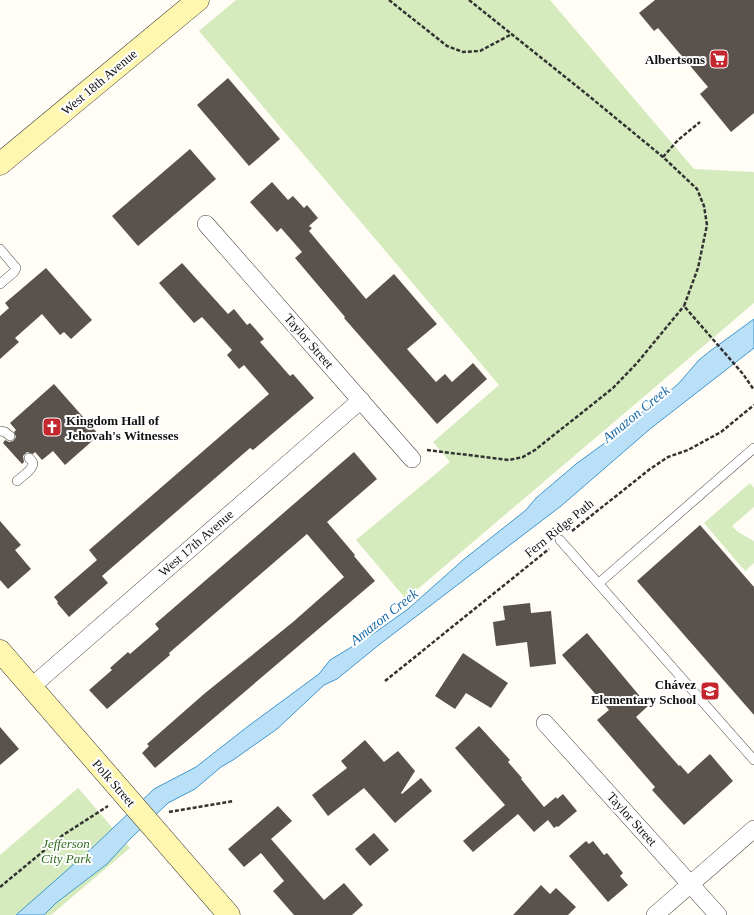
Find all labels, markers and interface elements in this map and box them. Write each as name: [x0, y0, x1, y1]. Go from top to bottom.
street label: West 18th Avenue: [58, 46, 140, 118]
supermarket icon: Albertsons: [708, 48, 730, 70]
place label: Albertsons: [645, 52, 705, 67]
street label: Taylor Street: [281, 311, 337, 372]
water label: Amazon Creek: [599, 382, 673, 446]
place label: Kingdom Hall of Jehovah's Witnesses: [66, 413, 179, 443]
church icon: Kingdom Hall of Jehovah's Witnesses: [41, 416, 63, 438]
street label: Fern Ridge Path: [521, 495, 597, 560]
street label: West 17th Avenue: [156, 506, 237, 580]
water label: Amazon Creek: [346, 586, 421, 649]
place label: Chávez Elementary School: [591, 677, 696, 707]
school or university icon: Chávez Elementary School: [699, 680, 721, 702]
street label: Polk Street: [90, 756, 139, 810]
street label: Taylor Street: [604, 789, 660, 849]
park label: Jefferson City Park: [41, 836, 91, 866]

